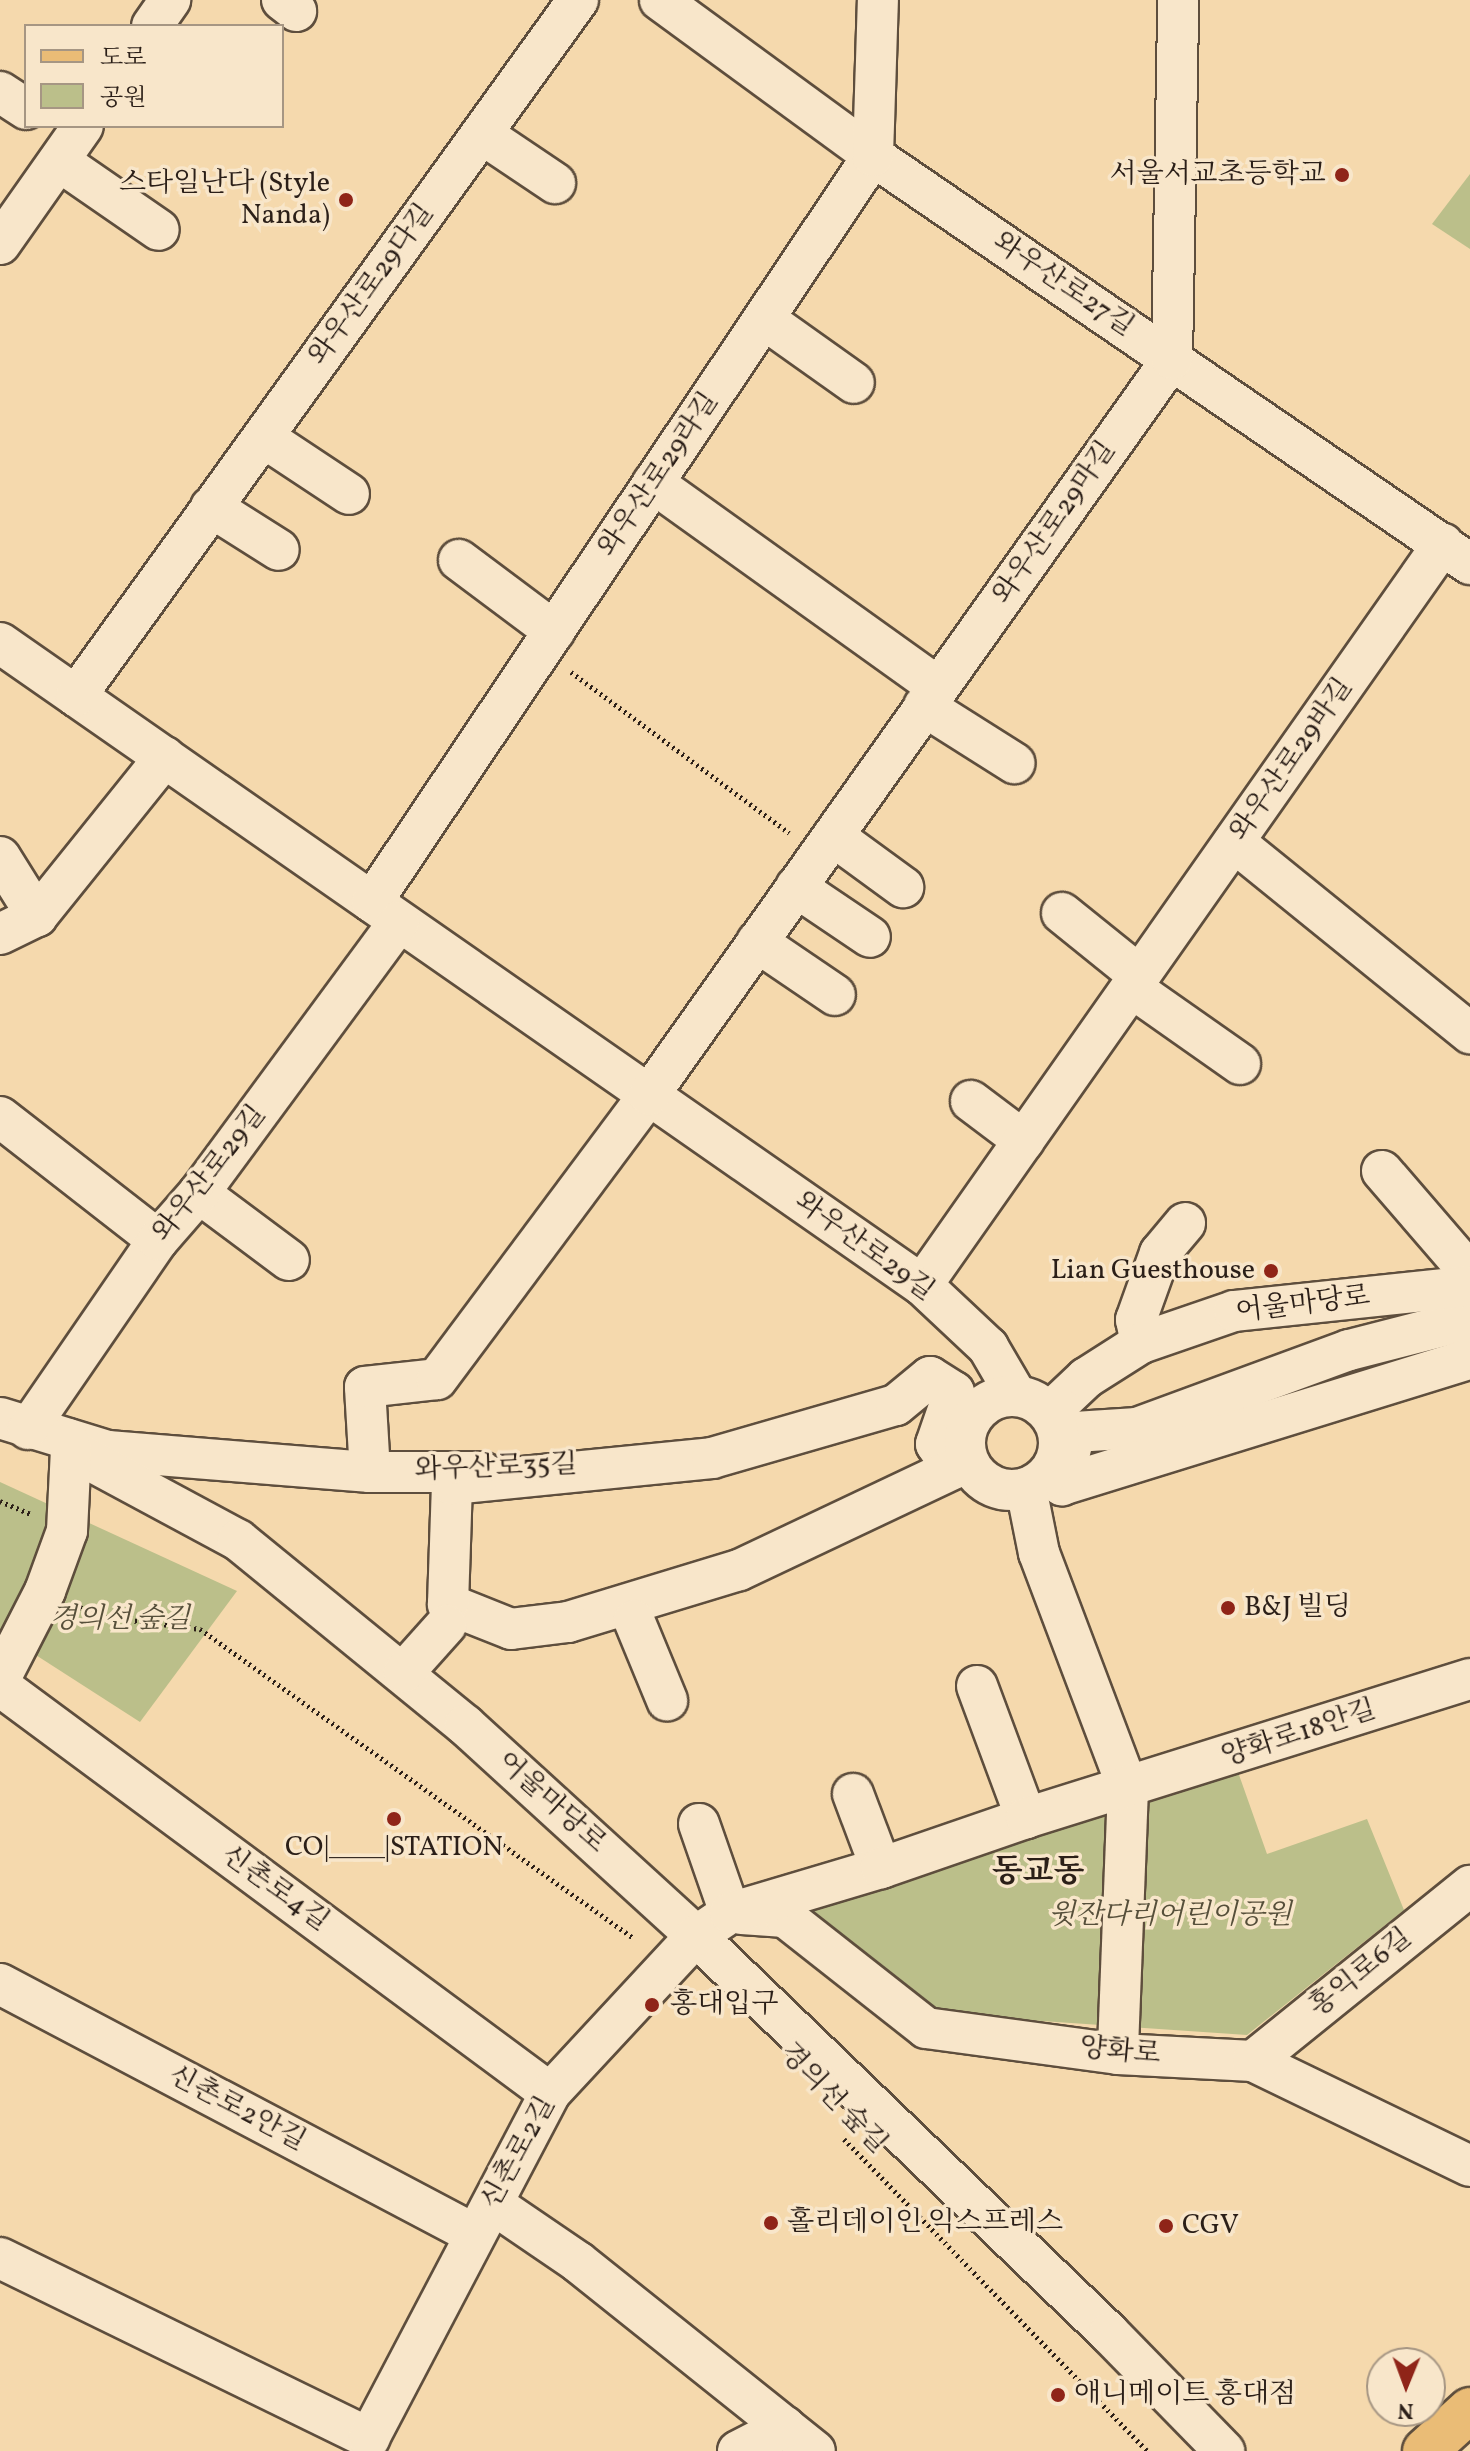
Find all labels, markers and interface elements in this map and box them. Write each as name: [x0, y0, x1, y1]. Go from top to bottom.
legend: [24, 24, 284, 128]
text: 도로: [100, 42, 146, 76]
text: 공원: [100, 82, 146, 116]
place label: 서울서교초등학교: [1110, 158, 1326, 192]
marker: 서울서교초등학교: [1333, 166, 1351, 184]
place label: 스타일난다 (Style Nanda): [119, 167, 330, 233]
marker: 스타일난다 (Style Nanda): [337, 191, 355, 209]
street label: 와우산로29다길: [302, 198, 442, 372]
street label: 와우산로27길: [986, 225, 1140, 345]
street label: 와우산로29라길: [592, 386, 726, 564]
street label: 와우산로29마길: [986, 435, 1124, 611]
street label: 와우산로29바길: [1223, 672, 1361, 848]
street label: 와우산로29길: [146, 1099, 274, 1249]
street label: 와우산로29길: [788, 1185, 940, 1309]
place label: Lian Guesthouse: [1051, 1254, 1255, 1288]
marker: Lian Guesthouse: [1262, 1262, 1280, 1280]
street label: 어울마당로: [1234, 1280, 1372, 1330]
street label: 와우산로35길: [414, 1448, 578, 1488]
place label: B&J 빌딩: [1244, 1591, 1351, 1625]
marker: B&J 빌딩: [1219, 1599, 1237, 1617]
park label: 경의선 숲길: [50, 1603, 190, 1637]
street label: 양화로18안길: [1218, 1693, 1380, 1775]
street label: 어울마당로: [490, 1745, 612, 1861]
marker: CO|＿＿|STATION: [385, 1810, 403, 1828]
place label: CO|＿＿|STATION: [285, 1831, 503, 1865]
street label: 신촌로4길: [215, 1839, 335, 1939]
district label: 동교동: [992, 1854, 1084, 1892]
park label: 윗잔다리어린이공원: [1048, 1899, 1292, 1933]
street label: 홍익로6길: [1303, 1921, 1419, 2025]
place label: 홍대입구: [670, 1988, 778, 2022]
marker: 홍대입구: [641, 1994, 663, 2016]
street label: 양화로: [1078, 2032, 1162, 2072]
street label: 경의선 숲길: [772, 2037, 894, 2161]
street label: 신촌로2안길: [163, 2059, 311, 2159]
street label: 신촌로2길: [474, 2091, 564, 2215]
place label: 홀리데이인 익스프레스: [787, 2206, 1063, 2240]
place label: CGV: [1182, 2209, 1239, 2243]
marker: 홀리데이인 익스프레스: [762, 2214, 780, 2232]
marker: CGV: [1157, 2217, 1175, 2235]
north arrow: [1366, 2347, 1446, 2427]
place label: 애니메이트 홍대점: [1074, 2378, 1296, 2412]
marker: 애니메이트 홍대점: [1049, 2386, 1067, 2404]
text: N: [1397, 2394, 1414, 2425]

